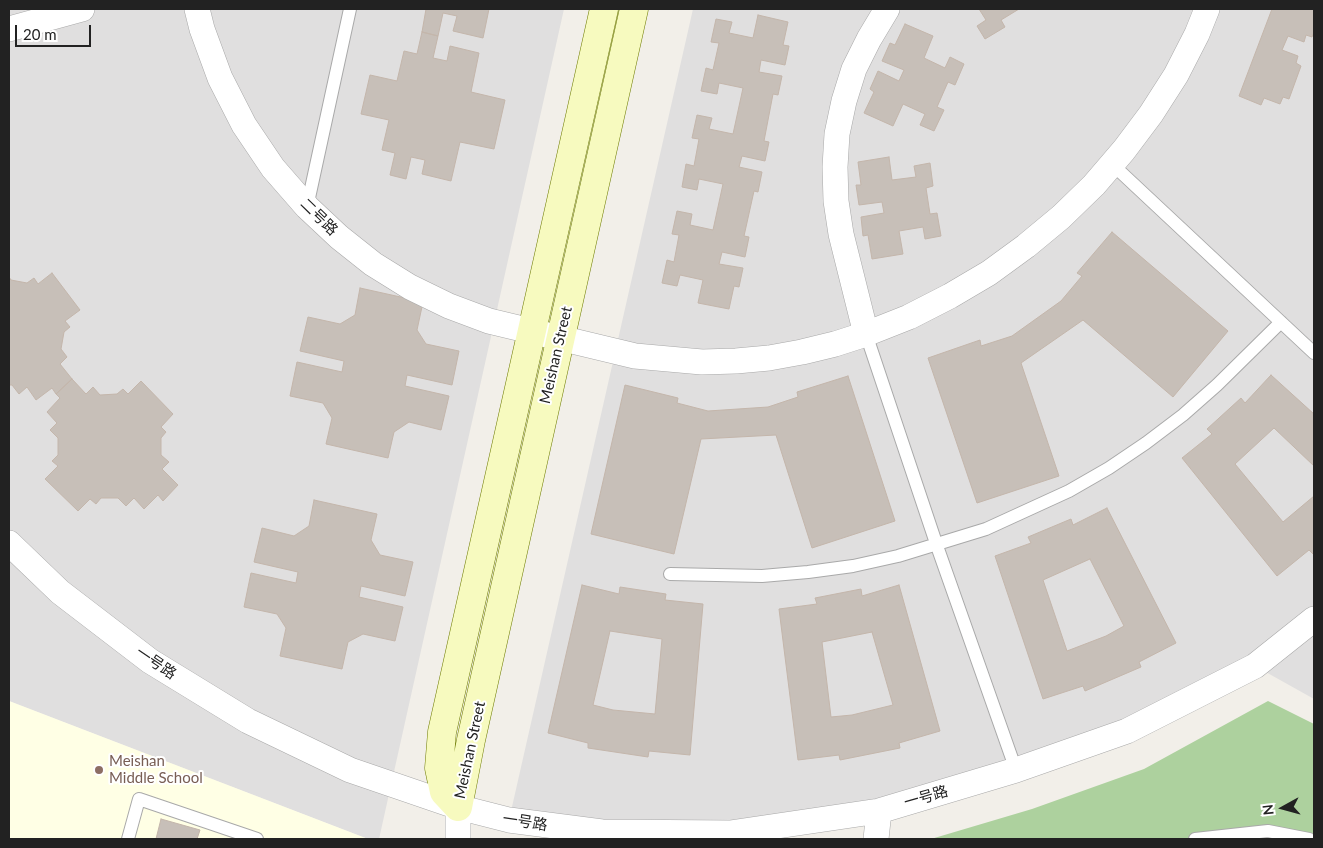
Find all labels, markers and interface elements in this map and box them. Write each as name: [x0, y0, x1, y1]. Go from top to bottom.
scale bar: [18, 15, 94, 47]
text: 20 m: [23, 25, 57, 43]
street label: 二号路: [297, 195, 341, 239]
street label: Meishan Street: [536, 305, 576, 405]
street label: 一号路: [132, 643, 180, 683]
street label: Meishan Street: [451, 700, 489, 800]
place label: Meishan Middle School: [109, 752, 203, 787]
marker: Meishan Middle School: [93, 764, 105, 776]
street label: 一号路: [902, 782, 950, 812]
north arrow: [1258, 783, 1308, 833]
text: N: [1259, 804, 1277, 816]
street label: 一号路: [501, 810, 549, 834]

